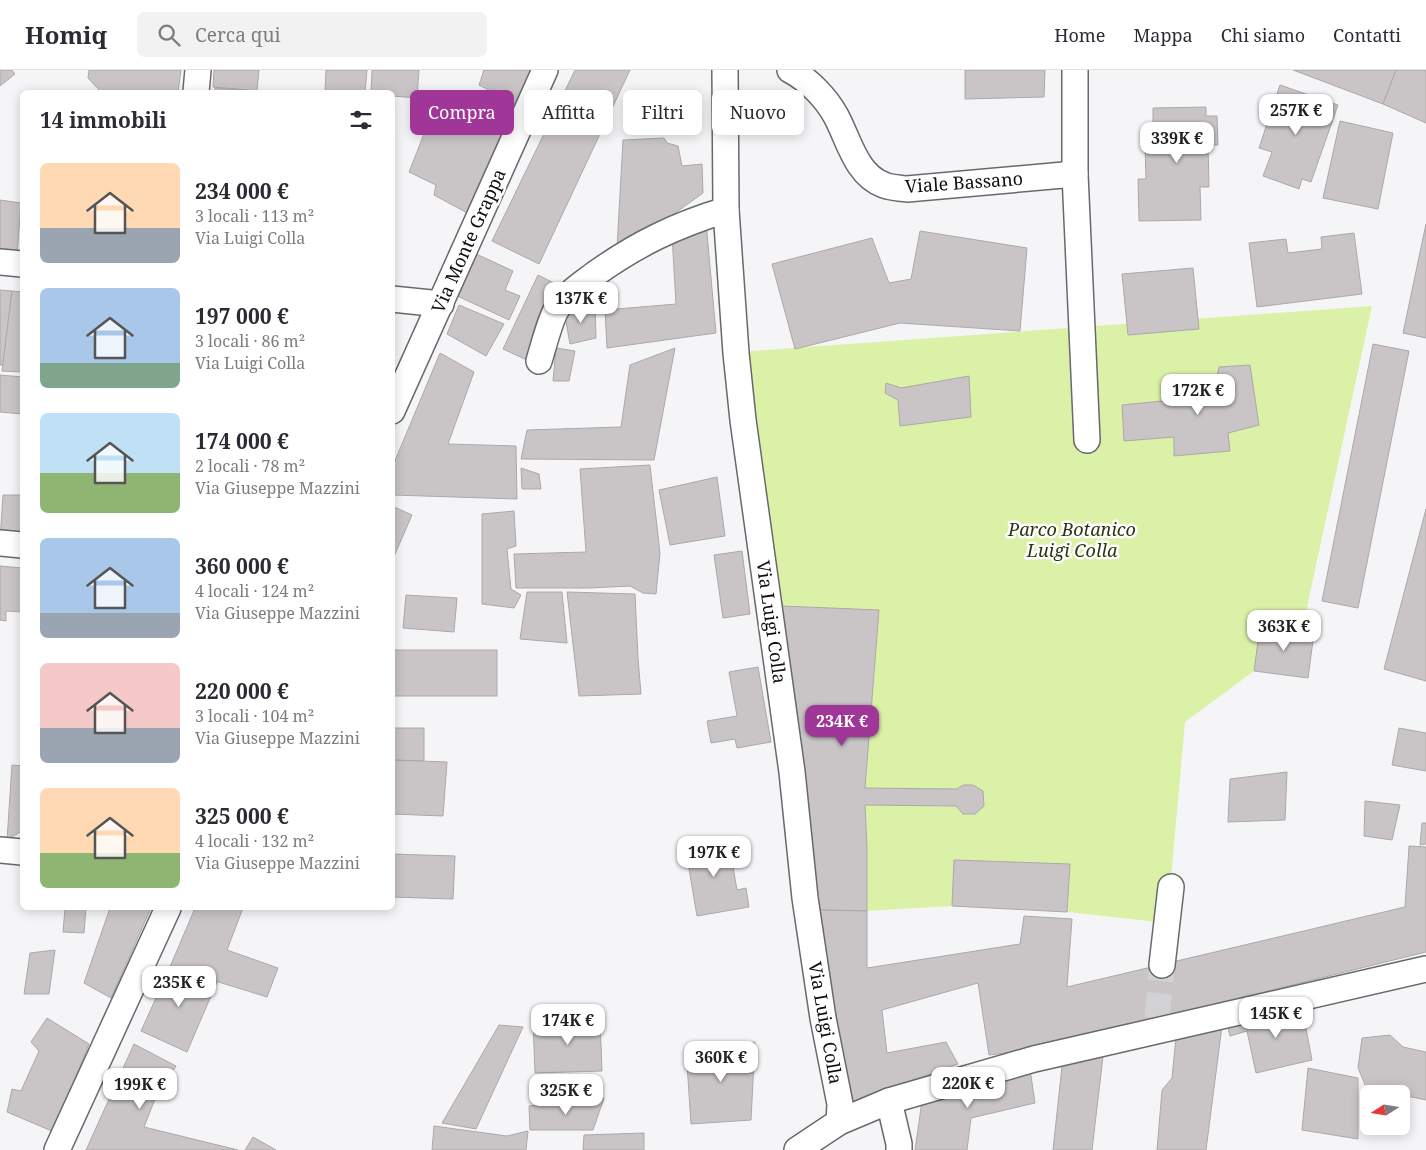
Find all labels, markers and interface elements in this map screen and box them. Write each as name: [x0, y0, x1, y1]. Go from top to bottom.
search box: [137, 12, 487, 57]
text: Homiq: [25, 18, 107, 51]
icon: search: [155, 21, 183, 49]
text: Cerca qui: [195, 22, 281, 48]
text: Home: [1054, 23, 1105, 47]
text: Mappa: [1133, 23, 1193, 47]
text: Chi siamo: [1221, 23, 1305, 47]
text: Contatti: [1333, 23, 1401, 47]
chip: Compra: [410, 90, 514, 135]
chip: Affitta: [524, 90, 613, 135]
chip: Filtri: [623, 90, 702, 135]
chip: Nuovo: [712, 90, 804, 135]
pin: 257K €: [1255, 93, 1337, 136]
text: 257K €: [1270, 99, 1322, 121]
text: 14 immobili: [40, 106, 167, 134]
icon: filters: [347, 106, 375, 134]
pin: 339K €: [1136, 122, 1218, 164]
text: 339K €: [1151, 127, 1203, 149]
street label: Via Monte Grappa: [425, 165, 511, 317]
street label: Viale Bassano: [904, 166, 1024, 198]
text: 234 000 €: [195, 177, 289, 205]
icon: home: [80, 183, 140, 243]
text: 3 locali · 113 m²: [195, 205, 314, 227]
text: Via Luigi Colla: [195, 227, 305, 249]
pin: 137K €: [540, 282, 622, 324]
text: 137K €: [555, 287, 607, 309]
text: 197 000 €: [195, 302, 289, 330]
icon: home: [80, 308, 140, 368]
text: 3 locali · 86 m²: [195, 330, 305, 352]
text: Via Luigi Colla: [195, 352, 305, 374]
pin: 172K €: [1157, 374, 1239, 416]
text: 172K €: [1172, 379, 1224, 401]
text: 174 000 €: [195, 427, 289, 455]
icon: home: [80, 433, 140, 493]
text: 2 locali · 78 m²: [195, 455, 305, 477]
text: Via Giuseppe Mazzini: [195, 477, 360, 499]
park label: Parco Botanico Luigi Colla: [1007, 517, 1136, 562]
text: 360 000 €: [195, 552, 289, 580]
icon: home: [80, 558, 140, 618]
street label: Via Luigi Colla: [751, 559, 793, 685]
text: 4 locali · 124 m²: [195, 580, 314, 602]
text: Via Giuseppe Mazzini: [195, 602, 360, 624]
pin: 363K €: [1243, 610, 1325, 652]
text: 363K €: [1258, 615, 1310, 637]
text: 220 000 €: [195, 677, 289, 705]
icon: home: [80, 683, 140, 743]
pin: 234K €: [801, 704, 883, 747]
text: 3 locali · 104 m²: [195, 705, 314, 727]
text: 234K €: [816, 710, 868, 732]
text: Via Giuseppe Mazzini: [195, 727, 360, 749]
text: 325 000 €: [195, 802, 289, 830]
icon: home: [80, 808, 140, 868]
text: 4 locali · 132 m²: [195, 830, 314, 852]
pin: 197K €: [673, 836, 755, 878]
text: 197K €: [688, 841, 740, 863]
text: Via Giuseppe Mazzini: [195, 852, 360, 874]
street label: Via Luigi Colla: [803, 960, 849, 1086]
pin: 235K €: [138, 966, 220, 1008]
text: 235K €: [153, 971, 205, 993]
pin: 145K €: [1235, 996, 1317, 1039]
text: 145K €: [1250, 1002, 1302, 1024]
pin: 174K €: [527, 1004, 609, 1046]
text: 174K €: [542, 1009, 594, 1031]
pin: 360K €: [680, 1040, 762, 1083]
text: 360K €: [695, 1046, 747, 1068]
pin: 220K €: [927, 1066, 1009, 1109]
pin: 199K €: [99, 1068, 181, 1110]
text: 220K €: [942, 1072, 994, 1094]
text: 199K €: [114, 1073, 166, 1095]
pin: 325K €: [525, 1074, 607, 1116]
text: 325K €: [540, 1079, 592, 1101]
north arrow: [1360, 1085, 1410, 1135]
map controls: [1360, 1085, 1410, 1135]

